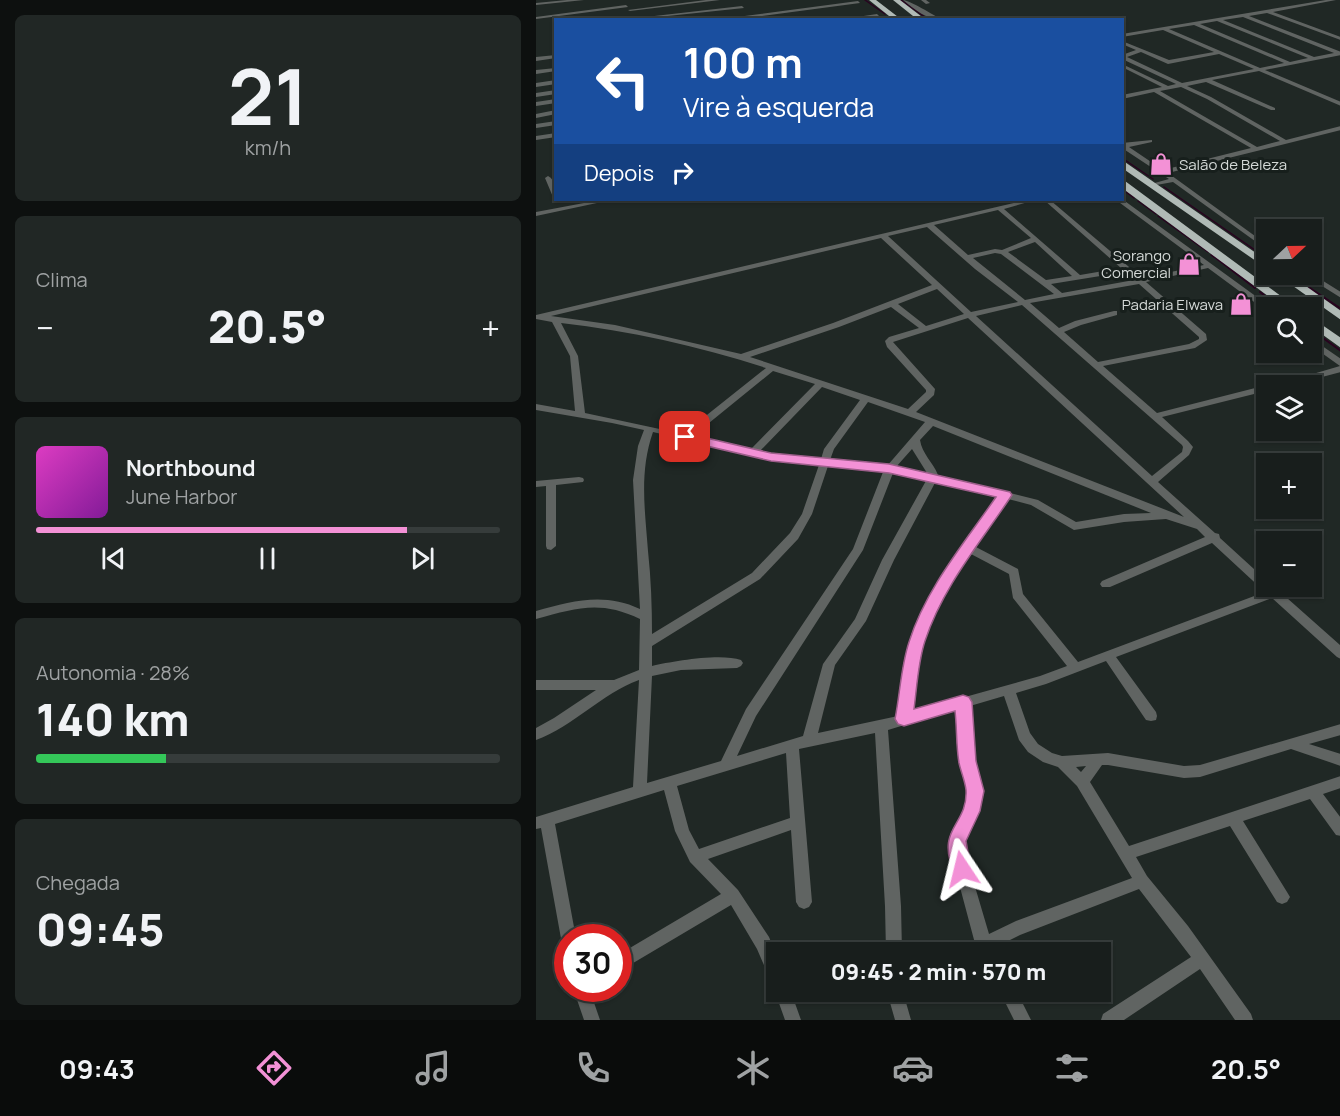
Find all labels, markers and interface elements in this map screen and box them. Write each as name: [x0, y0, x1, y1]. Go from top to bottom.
text: 100 m: [683, 33, 803, 91]
text: 21: [228, 42, 308, 148]
icon: left: [584, 42, 662, 120]
text: Vire à esquerda: [683, 88, 874, 125]
text: km/h: [245, 134, 291, 161]
shop icon: Salão de Beleza: [1148, 151, 1174, 177]
place label: Salão de Beleza: [1179, 154, 1287, 175]
icon: right: [666, 156, 699, 189]
text: Depois: [584, 158, 654, 188]
north arrow: [1256, 219, 1322, 285]
map controls: [1256, 219, 1322, 597]
place label: Sorango Comercial: [1101, 245, 1171, 283]
shop icon: Sorango Comercial: [1176, 251, 1202, 277]
text: Clima: [36, 266, 88, 293]
shop icon: Padaria Elwava: [1228, 291, 1254, 317]
place label: Padaria Elwava: [1122, 294, 1223, 315]
text: 20.5°: [208, 295, 327, 357]
button: search: [1256, 297, 1322, 363]
text: −: [36, 305, 54, 350]
text: +: [481, 305, 500, 350]
button: layers: [1256, 375, 1322, 441]
pin: [659, 411, 710, 462]
icon: arrive: [668, 420, 701, 453]
text: Northbound: [126, 453, 256, 483]
button: +: [1256, 453, 1322, 519]
text: June Harbor: [126, 483, 238, 510]
button: −: [1256, 531, 1322, 597]
icon: previous: [97, 542, 130, 575]
icon: pause: [251, 542, 284, 575]
icon: next: [406, 542, 439, 575]
text: Autonomia · 28%: [36, 659, 190, 686]
text: 140 km: [36, 688, 190, 750]
position arrow: [930, 837, 994, 901]
text: Chegada: [36, 869, 120, 896]
text: 09:45: [36, 898, 165, 960]
speed limit sign: 30: [554, 924, 632, 1002]
text: 09:45 · 2 min · 570 m: [831, 957, 1046, 987]
icon: directions: [253, 1047, 295, 1089]
icon: music: [412, 1047, 454, 1089]
icon: phone: [572, 1047, 614, 1089]
icon: climate: [732, 1047, 774, 1089]
icon: car: [892, 1047, 934, 1089]
icon: filters: [1051, 1047, 1093, 1089]
text: 09:43: [59, 1050, 135, 1087]
text: 20.5°: [1211, 1050, 1281, 1087]

